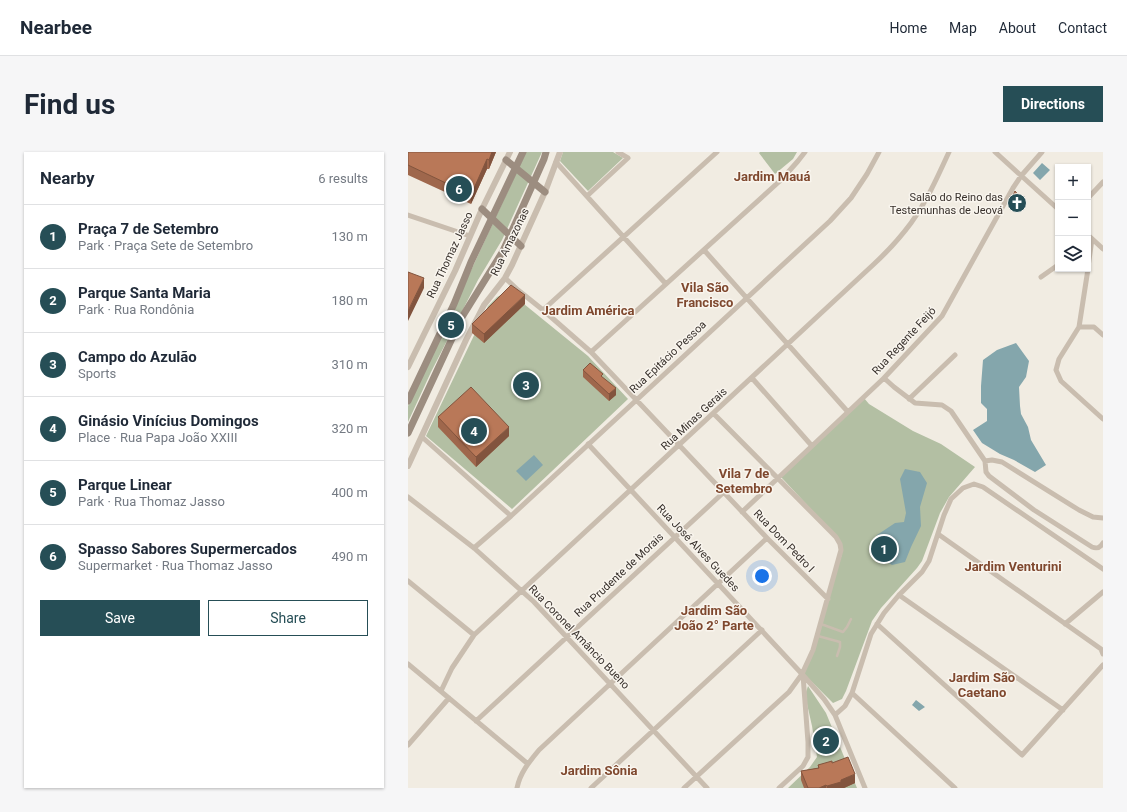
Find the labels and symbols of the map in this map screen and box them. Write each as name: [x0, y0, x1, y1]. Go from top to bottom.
district label: Jardim Mauá: [734, 169, 810, 184]
pin: 6: [446, 174, 472, 204]
place label: Salão do Reino das Testemunhas de Jeová: [890, 191, 1003, 217]
church icon: Salão do Reino das Testemunhas de Jeová: [1006, 192, 1028, 214]
street label: Rua Amazonas: [488, 206, 532, 278]
street label: Rua Thomaz Jasso: [424, 210, 476, 300]
district label: Vila São Francisco: [677, 280, 733, 310]
district label: Jardim América: [542, 303, 634, 318]
street label: Rua Regente Feijó: [869, 304, 939, 378]
pin: 5: [438, 310, 464, 340]
street label: Rua Epitácio Pessoa: [627, 318, 709, 396]
pin: 3: [513, 370, 539, 400]
street label: Rua Minas Gerais: [658, 385, 730, 453]
pin: 4: [461, 416, 487, 446]
district label: Vila 7 de Setembro: [716, 466, 772, 496]
street label: Rua José Alves Guedes: [654, 502, 742, 595]
street label: Rua Dom Pedro I: [751, 507, 817, 575]
street label: Rua Prudente de Morais: [572, 530, 666, 620]
pin: 1: [871, 534, 897, 564]
district label: Jardim Venturini: [964, 559, 1062, 574]
your location: [752, 566, 772, 586]
street label: Rua Coronel Amâncio Bueno: [526, 582, 632, 692]
district label: Jardim São João 2° Parte: [674, 603, 754, 633]
district label: Jardim São Caetano: [949, 670, 1015, 700]
pin: 2: [813, 726, 839, 756]
district label: Jardim Sônia: [560, 763, 638, 778]

